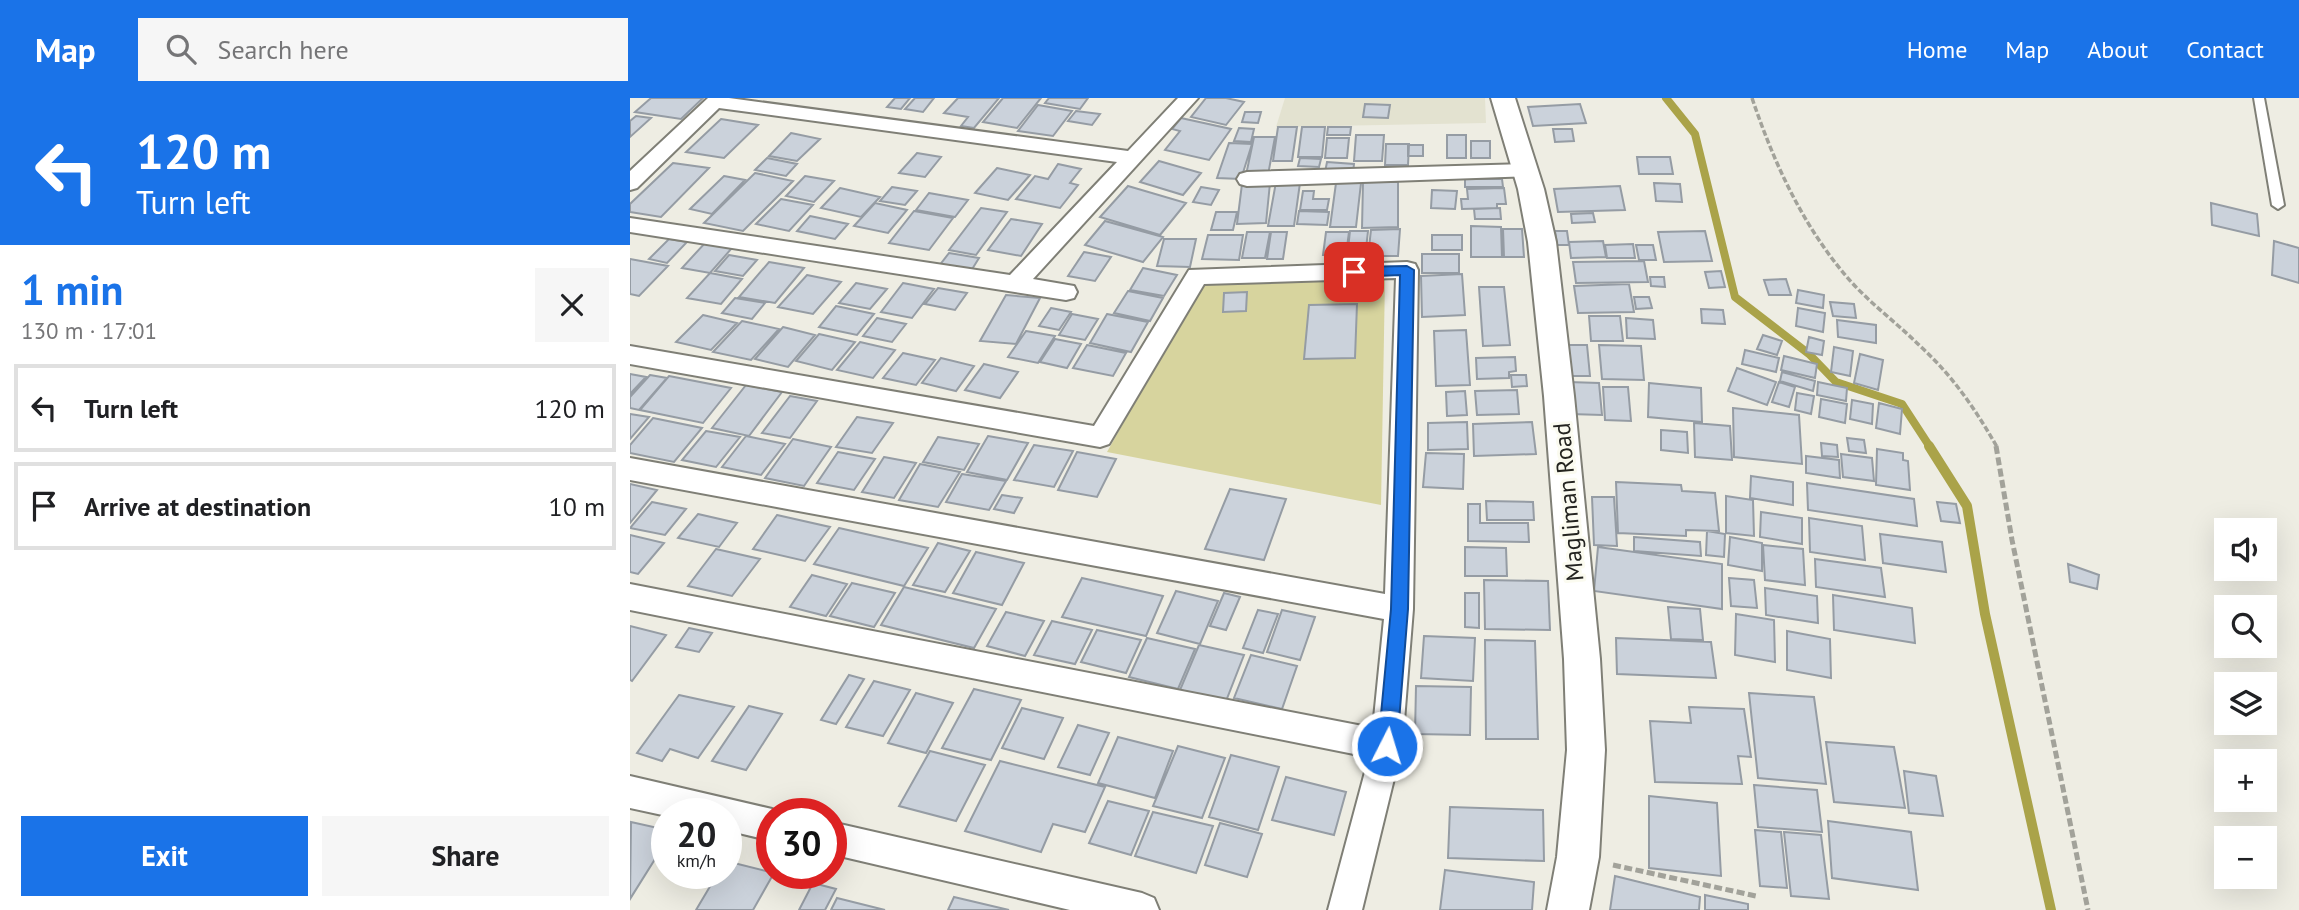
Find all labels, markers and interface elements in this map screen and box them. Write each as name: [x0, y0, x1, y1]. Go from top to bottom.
search box: [138, 18, 628, 81]
text: Map: [35, 28, 96, 71]
icon: search: [162, 30, 200, 68]
text: Search here: [218, 33, 349, 66]
text: Home: [1907, 34, 1967, 65]
text: Map: [2005, 34, 2049, 65]
text: About: [2087, 34, 2148, 65]
text: Contact: [2186, 34, 2264, 65]
text: 120 m: [136, 119, 271, 183]
icon: left: [21, 126, 112, 217]
text: Turn left: [136, 181, 251, 223]
pin: [1324, 242, 1384, 302]
icon: arrive: [1335, 253, 1373, 291]
text: 1 min: [21, 262, 123, 317]
button: close: [535, 268, 609, 342]
text: 130 m · 17:01: [21, 316, 157, 345]
icon: left: [25, 389, 63, 427]
text: Turn left: [84, 392, 178, 425]
text: 120 m: [534, 392, 605, 425]
street label: Magliman Road: [1546, 421, 1590, 583]
icon: arrive: [25, 487, 63, 525]
text: Arrive at destination: [84, 490, 311, 523]
text: 10 m: [549, 490, 605, 523]
map controls: [2214, 518, 2277, 889]
button: sound: [2214, 518, 2277, 581]
button: search: [2214, 595, 2277, 658]
button: layers: [2214, 672, 2277, 735]
position arrow: [1350, 709, 1424, 783]
button: +: [2214, 749, 2277, 812]
speed limit sign: 30: [756, 798, 847, 889]
text: 20: [677, 811, 716, 857]
button: Exit: [21, 816, 308, 896]
button: Share: [322, 816, 609, 896]
button: −: [2214, 826, 2277, 889]
text: km/h: [677, 849, 716, 872]

